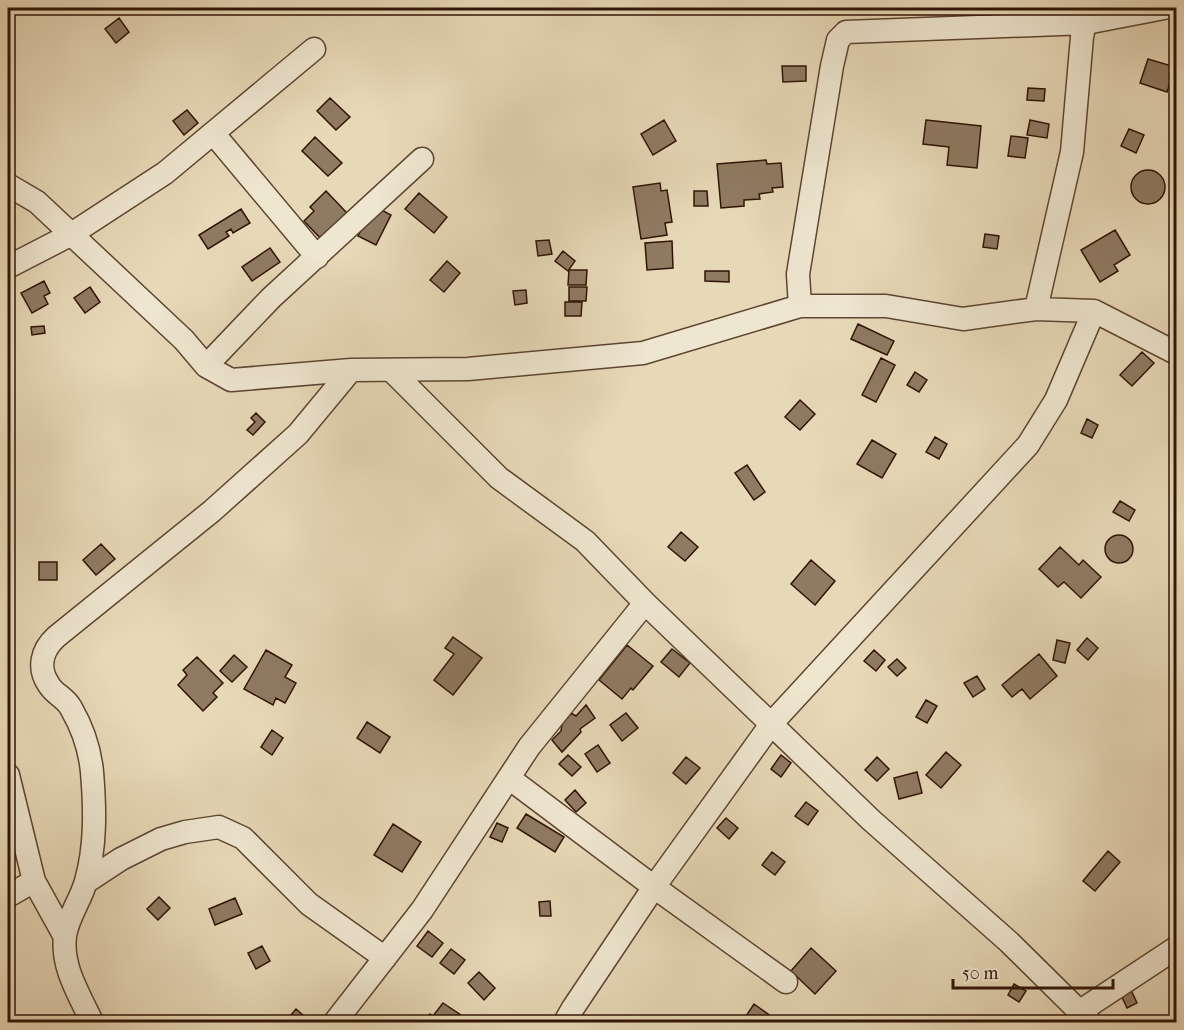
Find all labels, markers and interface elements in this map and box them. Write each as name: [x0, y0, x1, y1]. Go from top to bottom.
scale bar: [953, 952, 1114, 990]
text: 50 m: [962, 963, 999, 984]

